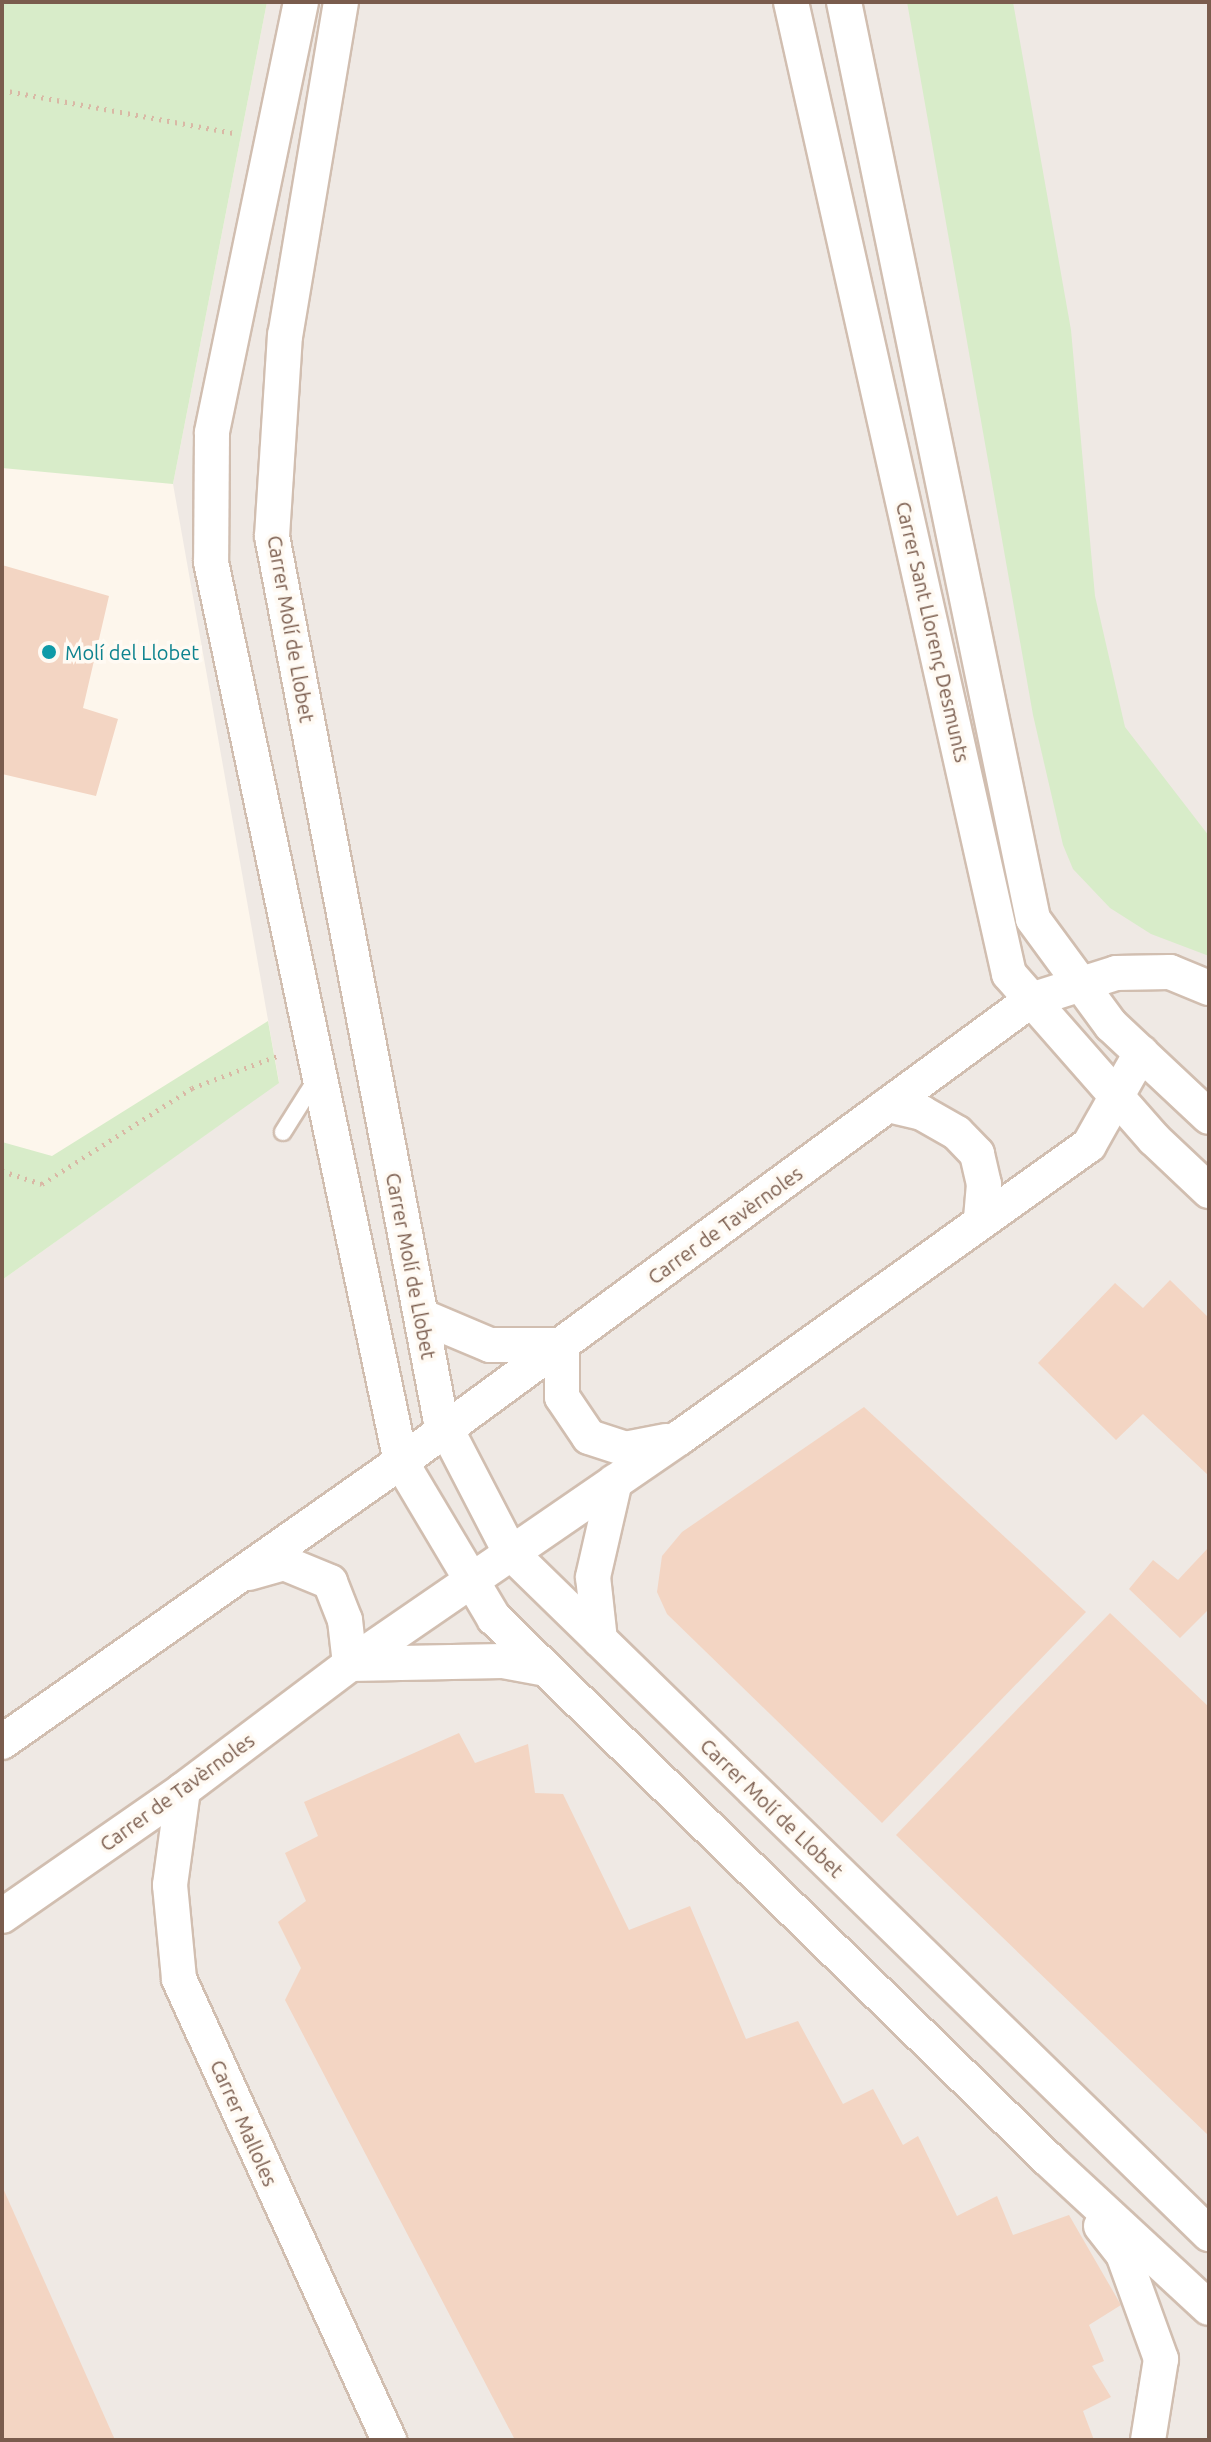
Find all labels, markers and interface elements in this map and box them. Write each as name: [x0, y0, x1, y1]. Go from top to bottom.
street label: Carrer Sant Llorenç Desmunts: [891, 499, 975, 765]
street label: Carrer Molí de Llobet: [263, 534, 319, 724]
place label: Molí del Llobet: [65, 640, 199, 664]
marker: Molí del Llobet: [40, 643, 58, 661]
street label: Carrer de Tavèrnoles: [643, 1161, 807, 1289]
street label: Carrer Molí de Llobet: [381, 1171, 441, 1361]
street label: Carrer de Tavèrnoles: [95, 1728, 259, 1856]
street label: Carrer Molí de Llobet: [695, 1733, 849, 1883]
street label: Carrer Malloles: [205, 2056, 283, 2190]

